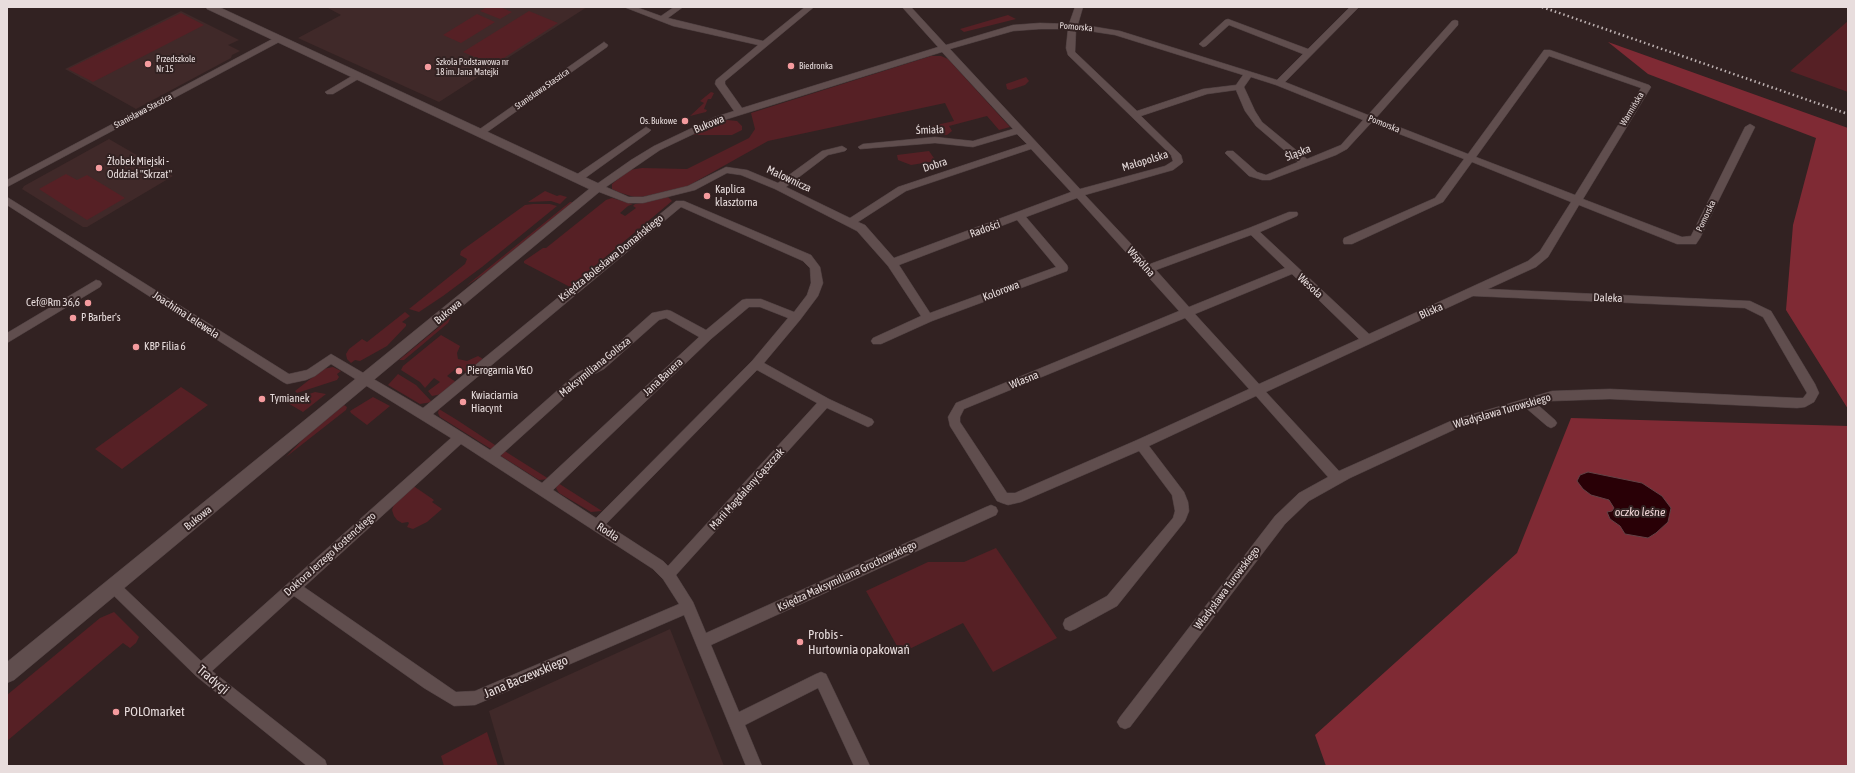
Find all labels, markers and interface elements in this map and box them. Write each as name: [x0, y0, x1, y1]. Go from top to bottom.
street label: Pomorska: [1059, 20, 1093, 34]
place label: Przedszkole Nr 15: [156, 54, 195, 75]
place label: Szkoła Podstawowa nr 18 im. Jana Matejki: [436, 57, 509, 78]
marker: Przedszkole Nr 15: [143, 59, 153, 69]
marker: Biedronka: [786, 61, 796, 71]
place label: Biedronka: [799, 61, 833, 71]
marker: Szkoła Podstawowa nr 18 im. Jana Matejki: [423, 62, 433, 72]
street label: Stanisława Staszica: [513, 66, 571, 112]
street label: Warmińska: [1618, 90, 1646, 128]
street label: Stanisława Staszica: [112, 91, 174, 131]
street label: Bukowa: [692, 112, 726, 136]
street label: Pomorska: [1367, 113, 1401, 135]
place label: Os. Bukowe: [640, 116, 677, 126]
marker: Os. Bukowe: [680, 116, 690, 126]
street label: Śmiała: [916, 123, 944, 137]
street label: Śląska: [1283, 142, 1313, 164]
street label: Małopolska: [1120, 148, 1170, 174]
place label: Żłobek Miejski - Oddział "Skrzat": [107, 155, 172, 181]
street label: Dobra: [921, 155, 949, 175]
marker: Żłobek Miejski - Oddział "Skrzat": [94, 163, 104, 173]
street label: Malownicza: [764, 163, 814, 195]
place label: Kaplica klasztorna: [715, 183, 758, 209]
marker: Kaplica klasztorna: [702, 191, 712, 201]
street label: Pomorska: [1694, 199, 1718, 233]
street label: Księdza Bolesława Domańskiego: [556, 212, 666, 304]
street label: Radości: [968, 217, 1002, 241]
street label: Wspólna: [1124, 244, 1158, 280]
street label: Wesoła: [1295, 271, 1325, 301]
street label: Kolorowa: [981, 278, 1021, 304]
street label: Joachima Lelewela: [150, 289, 222, 341]
street label: Daleka: [1593, 291, 1623, 305]
place label: Cef@Rm 36,6: [26, 296, 80, 310]
street label: Bukowa: [432, 297, 464, 327]
marker: Cef@Rm 36,6: [83, 298, 93, 308]
street label: Bliska: [1417, 300, 1445, 322]
place label: P Barber's: [81, 311, 121, 325]
marker: P Barber's: [68, 313, 78, 323]
street label: Maksymiliana Golisza: [557, 334, 633, 400]
place label: KBP Filia 6: [144, 340, 186, 354]
marker: KBP Filia 6: [131, 342, 141, 352]
street label: Jana Bauera: [640, 355, 686, 399]
place label: Pierogarnia V&O: [467, 364, 533, 378]
marker: Pierogarnia V&O: [454, 366, 464, 376]
street label: Własna: [1007, 368, 1041, 392]
place label: Kwiaciarnia Hiacynt: [471, 389, 518, 415]
street label: Władysława Turowskiego: [1452, 391, 1552, 431]
place label: Tymianek: [270, 392, 310, 406]
marker: Tymianek: [257, 394, 267, 404]
marker: Kwiaciarnia Hiacynt: [458, 397, 468, 407]
street label: Marii Magdaleny Gąszczak: [707, 445, 787, 533]
street label: Bukowa: [181, 503, 215, 533]
water label: oczko leśne: [1615, 505, 1665, 519]
street label: Doktora Jerzego Kostenckiego: [281, 509, 379, 599]
street label: Rodła: [594, 520, 622, 544]
street label: Księdza Maksymiliana Grochowskiego: [775, 538, 919, 614]
street label: Władysława Turowskiego: [1191, 544, 1263, 632]
place label: Probis - Hurtownia opakowań: [808, 627, 910, 658]
marker: Probis - Hurtownia opakowań: [795, 637, 805, 647]
street label: Jana Baczewskiego: [482, 652, 570, 702]
street label: Tradycji: [194, 662, 232, 698]
place label: POLOmarket: [124, 704, 185, 720]
marker: POLOmarket: [111, 707, 121, 717]

